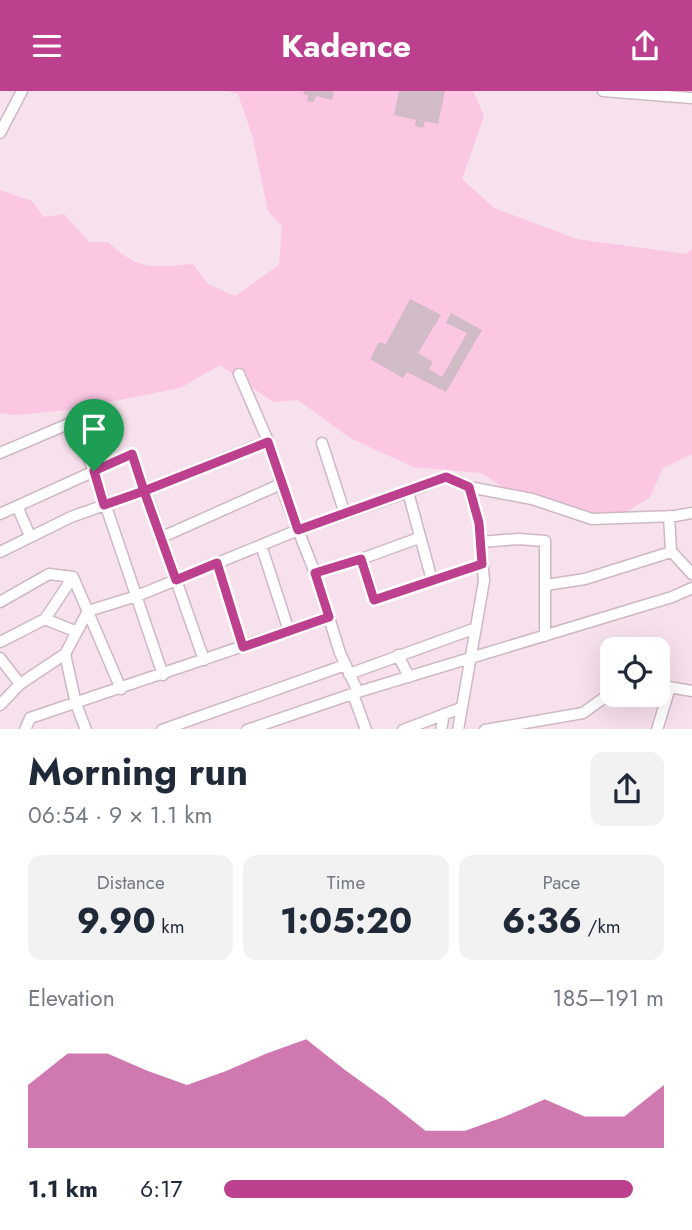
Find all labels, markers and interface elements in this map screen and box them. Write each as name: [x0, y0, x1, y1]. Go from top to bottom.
text: Kadence: [281, 23, 411, 69]
icon: menu: [28, 27, 66, 65]
icon: share: [626, 27, 664, 65]
pin: [64, 399, 124, 471]
icon: arrive: [75, 410, 113, 448]
map controls: [600, 637, 670, 707]
button: locate: [600, 637, 670, 707]
text: Morning run: [28, 744, 248, 799]
button: share: [590, 752, 664, 826]
text: 06:54 · 9 × 1.1 km: [28, 798, 212, 832]
text: Distance: [97, 869, 165, 896]
text: Time: [327, 869, 365, 896]
text: Pace: [542, 869, 580, 896]
text: 9.90: [77, 896, 156, 946]
text: 1:05:20: [280, 896, 412, 946]
text: 6:36: [502, 896, 582, 946]
text: km: [156, 913, 185, 940]
text: /km: [582, 913, 621, 940]
text: Elevation: [28, 981, 115, 1015]
text: 185–191 m: [552, 981, 664, 1015]
text: 1.1 km: [28, 1172, 98, 1206]
text: 6:17: [140, 1172, 183, 1206]

